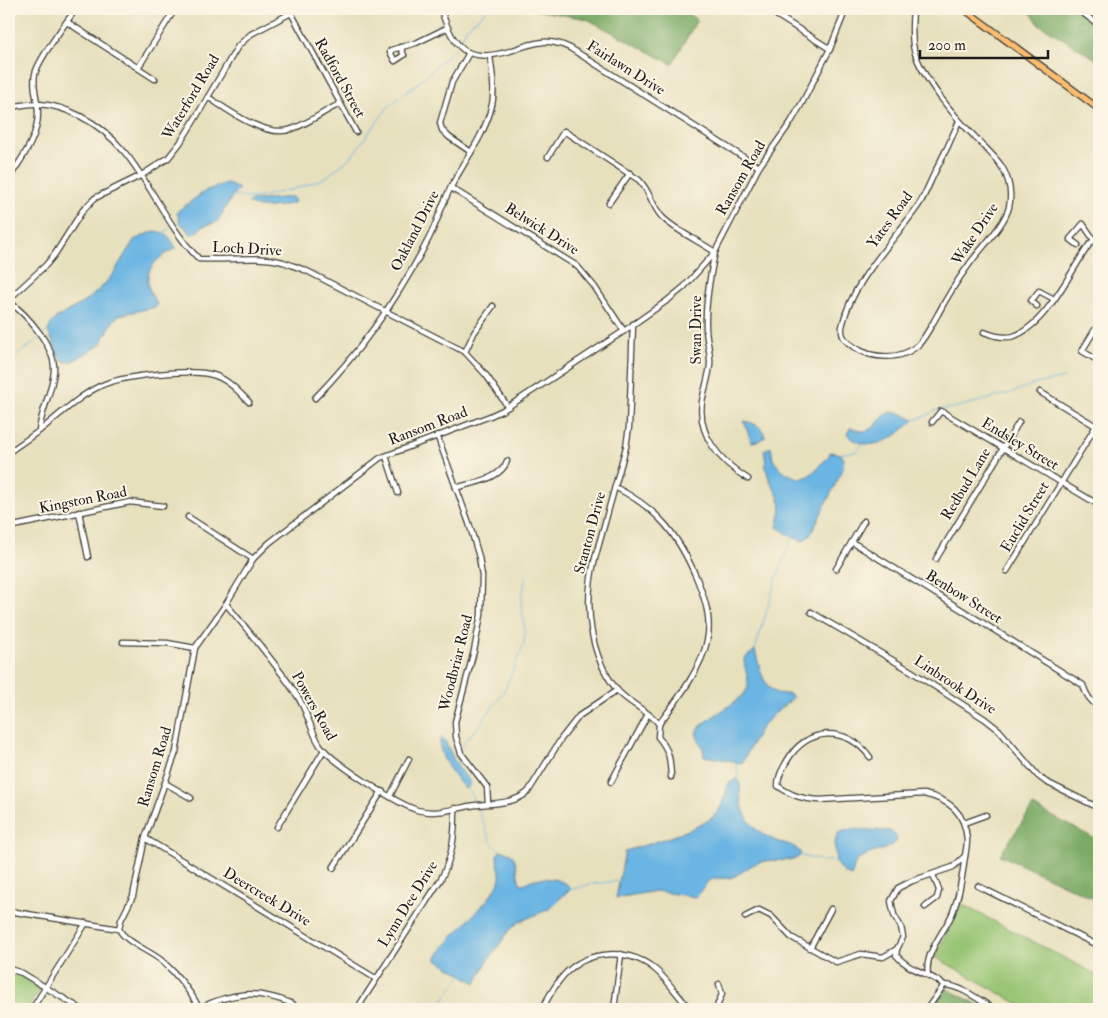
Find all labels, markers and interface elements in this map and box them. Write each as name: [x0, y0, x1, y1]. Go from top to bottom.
scale bar: [920, 28, 1048, 60]
street label: Radford Street: [310, 35, 370, 121]
street label: Fairlawn Drive: [583, 36, 669, 100]
text: 200 m: [928, 36, 966, 55]
street label: Waterford Road: [158, 50, 224, 144]
street label: Ransom Road: [712, 137, 770, 219]
street label: Oakland Drive: [387, 187, 443, 275]
street label: Yates Road: [863, 187, 917, 252]
street label: Belwick Drive: [501, 199, 583, 259]
street label: Wake Drive: [947, 199, 1003, 270]
street label: Loch Drive: [212, 238, 282, 260]
street label: Swan Drive: [687, 296, 706, 364]
street label: Ransom Road: [386, 402, 471, 450]
street label: Endsley Street: [978, 413, 1062, 475]
street label: Redbud Lane: [937, 444, 995, 524]
street label: Euclid Street: [996, 478, 1054, 556]
street label: Kingston Road: [37, 482, 129, 518]
street label: Stanton Drive: [570, 490, 610, 576]
street label: Benbow Street: [922, 566, 1006, 628]
street label: Woodbriar Road: [435, 612, 477, 714]
street label: Linbrook Drive: [910, 651, 1000, 719]
street label: Powers Road: [287, 668, 341, 744]
street label: Ransom Road: [134, 724, 176, 810]
street label: Lynn Dee Drive: [374, 857, 442, 951]
street label: Deercreek Drive: [220, 863, 314, 931]

